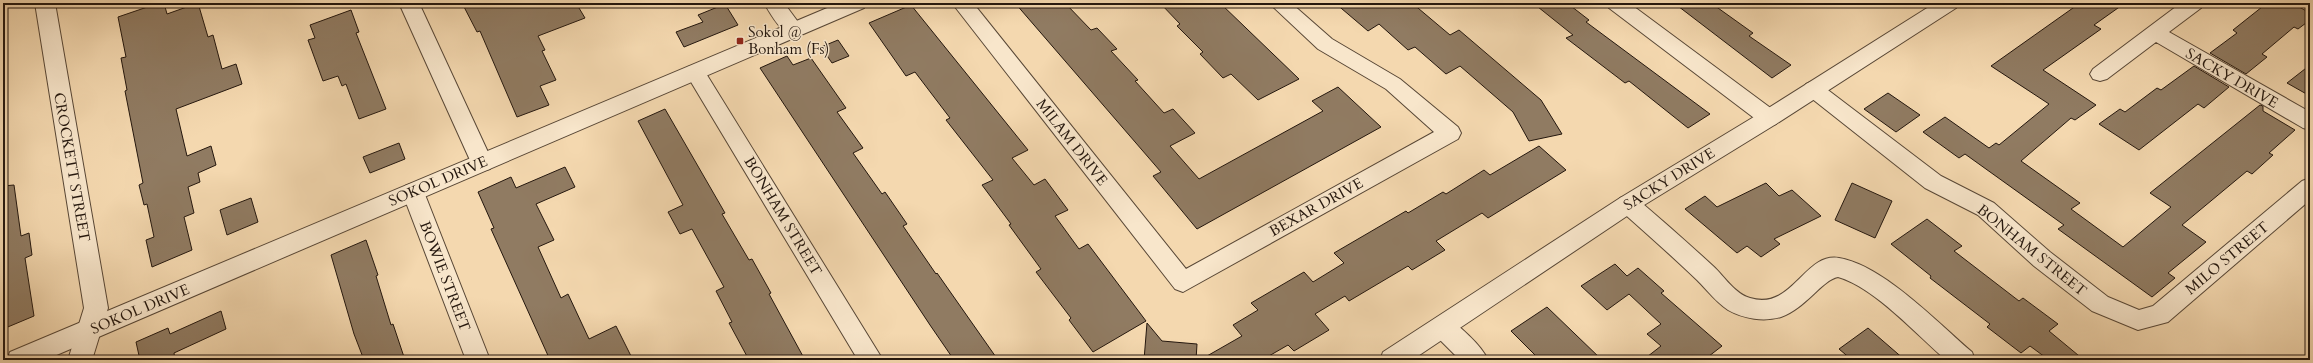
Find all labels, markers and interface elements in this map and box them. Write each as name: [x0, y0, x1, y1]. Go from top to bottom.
place label: Sokol @ Bonham (Fs): [748, 22, 829, 59]
marker: Sokol @ Bonham (Fs): [735, 36, 745, 46]
street label: SACKY DRIVE: [2182, 43, 2282, 113]
street label: CROCKETT STREET: [49, 91, 95, 243]
street label: MILAM DRIVE: [1032, 94, 1112, 190]
street label: SACKY DRIVE: [1620, 143, 1718, 215]
street label: SOKOL DRIVE: [385, 151, 491, 211]
street label: BONHAM STREET: [739, 153, 827, 279]
street label: BEXAR DRIVE: [1266, 173, 1366, 241]
street label: BONHAM STREET: [1973, 200, 2091, 300]
street label: MILO STREET: [2181, 217, 2273, 299]
street label: BOWIE STREET: [415, 218, 475, 334]
street label: SOKOL DRIVE: [87, 279, 193, 339]

